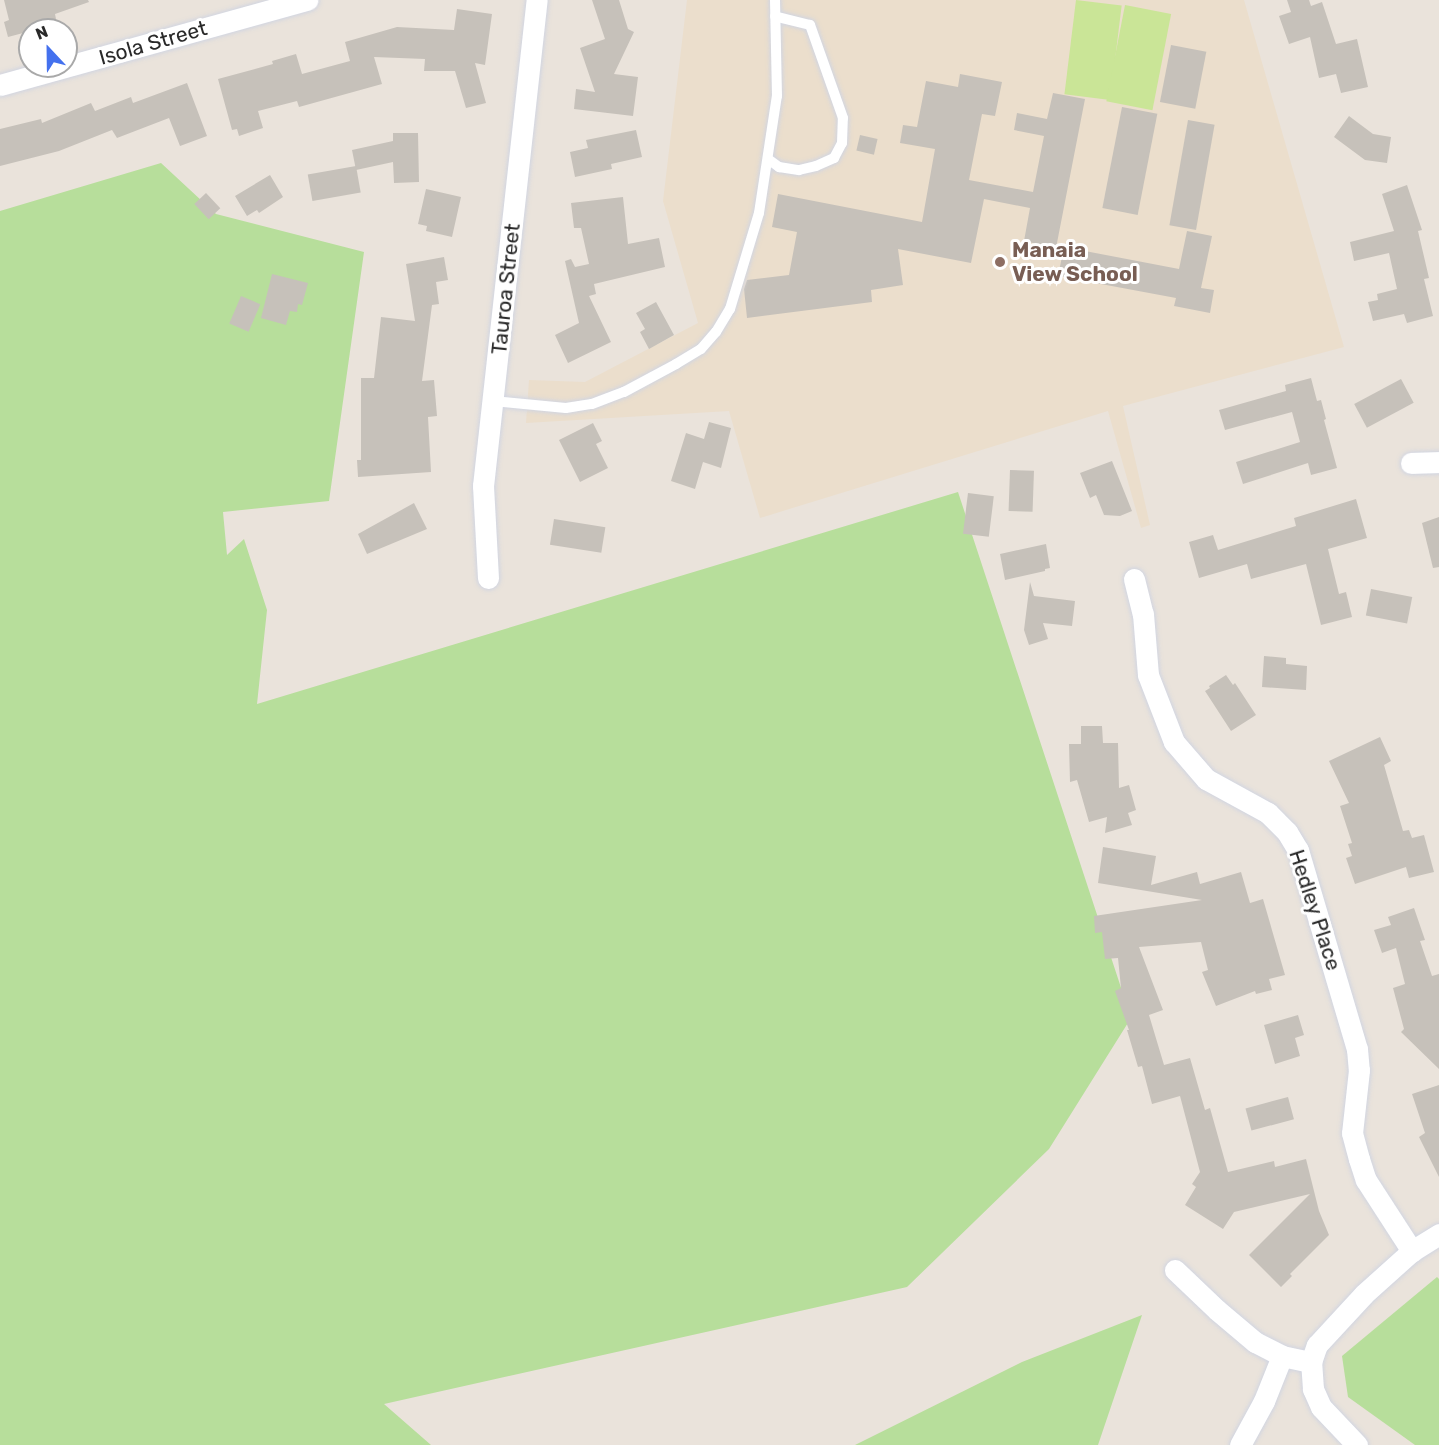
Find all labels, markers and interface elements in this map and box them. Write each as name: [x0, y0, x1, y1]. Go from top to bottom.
street label: Isola Street: [96, 16, 210, 70]
north arrow: [18, 18, 78, 78]
text: N: [33, 22, 51, 44]
street label: Tauroa Street: [487, 222, 525, 356]
place label: Manaia View School: [1012, 237, 1138, 287]
marker: Manaia View School: [993, 255, 1007, 269]
street label: Hedley Place: [1284, 846, 1346, 974]

